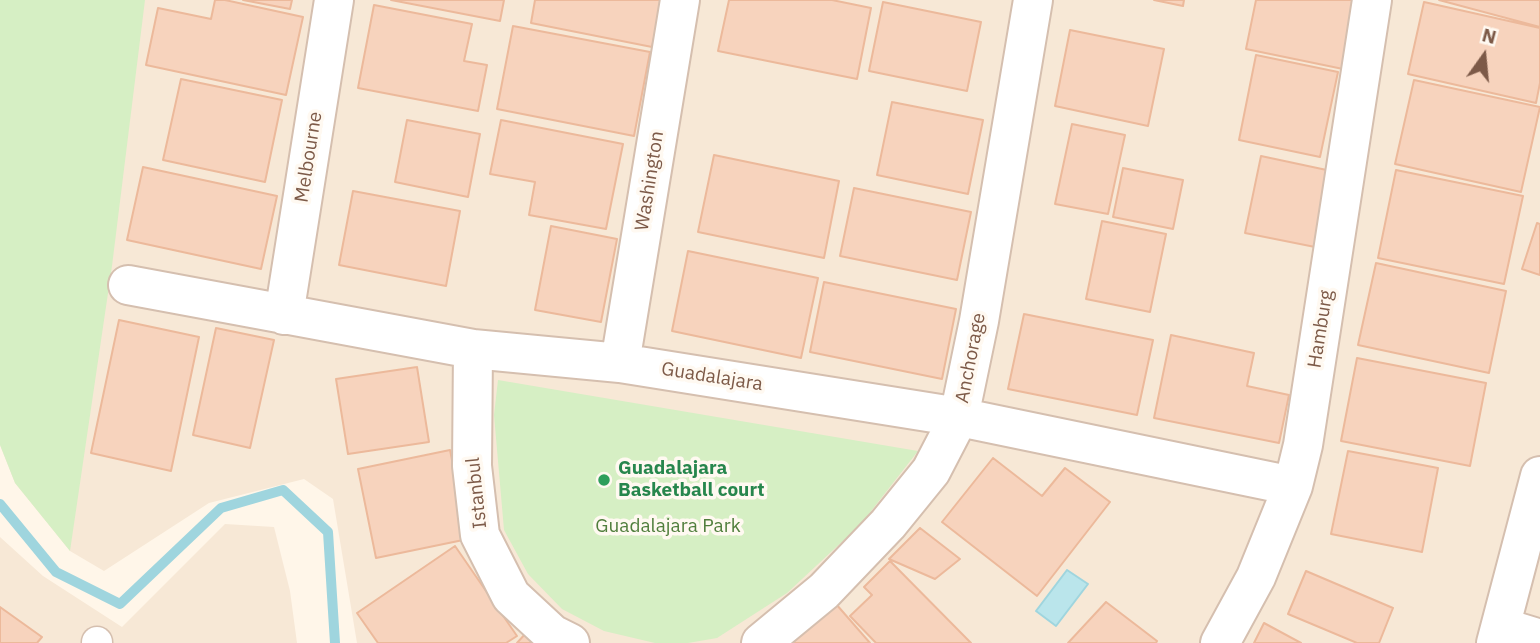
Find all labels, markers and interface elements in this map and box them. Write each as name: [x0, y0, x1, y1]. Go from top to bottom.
north arrow: [1449, 21, 1519, 91]
text: N: [1480, 22, 1499, 49]
street label: Melbourne: [291, 110, 327, 204]
street label: Washington: [631, 130, 669, 232]
street label: Hamburg: [1304, 288, 1338, 370]
street label: Anchorage: [951, 311, 991, 405]
street label: Guadalajara: [660, 358, 764, 396]
street label: Istanbul: [462, 456, 492, 530]
place label: Guadalajara Basketball court: [618, 458, 764, 502]
marker: Guadalajara Basketball court: [596, 472, 612, 488]
park label: Guadalajara Park: [595, 516, 741, 538]

